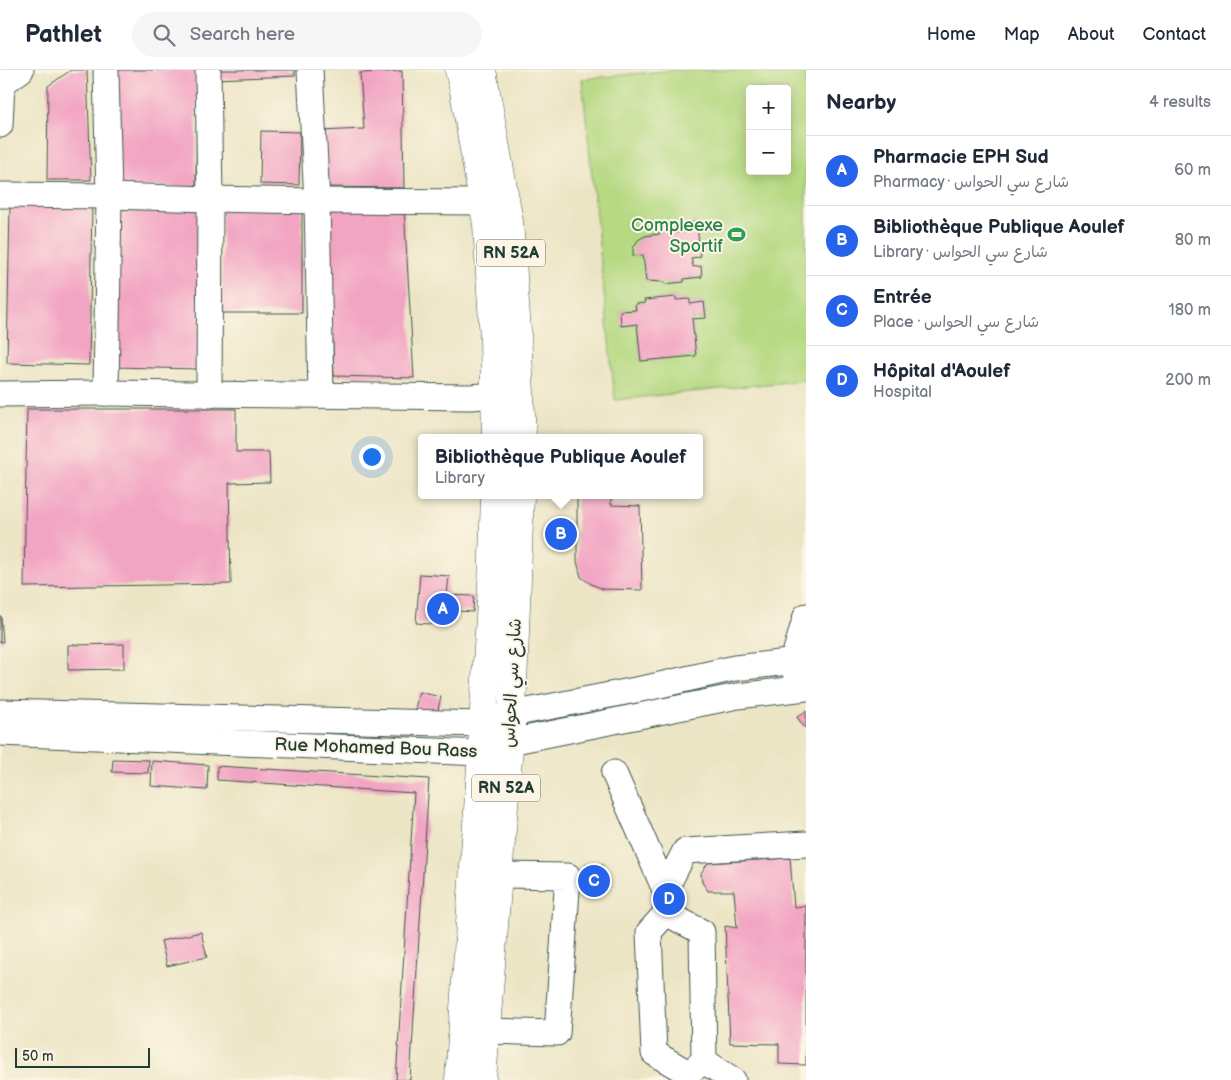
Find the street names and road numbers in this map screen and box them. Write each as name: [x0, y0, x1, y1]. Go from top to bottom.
road number: RN 52A: [477, 240, 545, 267]
street label: شارع سي الحواس: [498, 618, 531, 748]
street label: Rue Mohamed Bou Rass: [274, 734, 478, 762]
road number: RN 52A: [472, 774, 540, 801]

